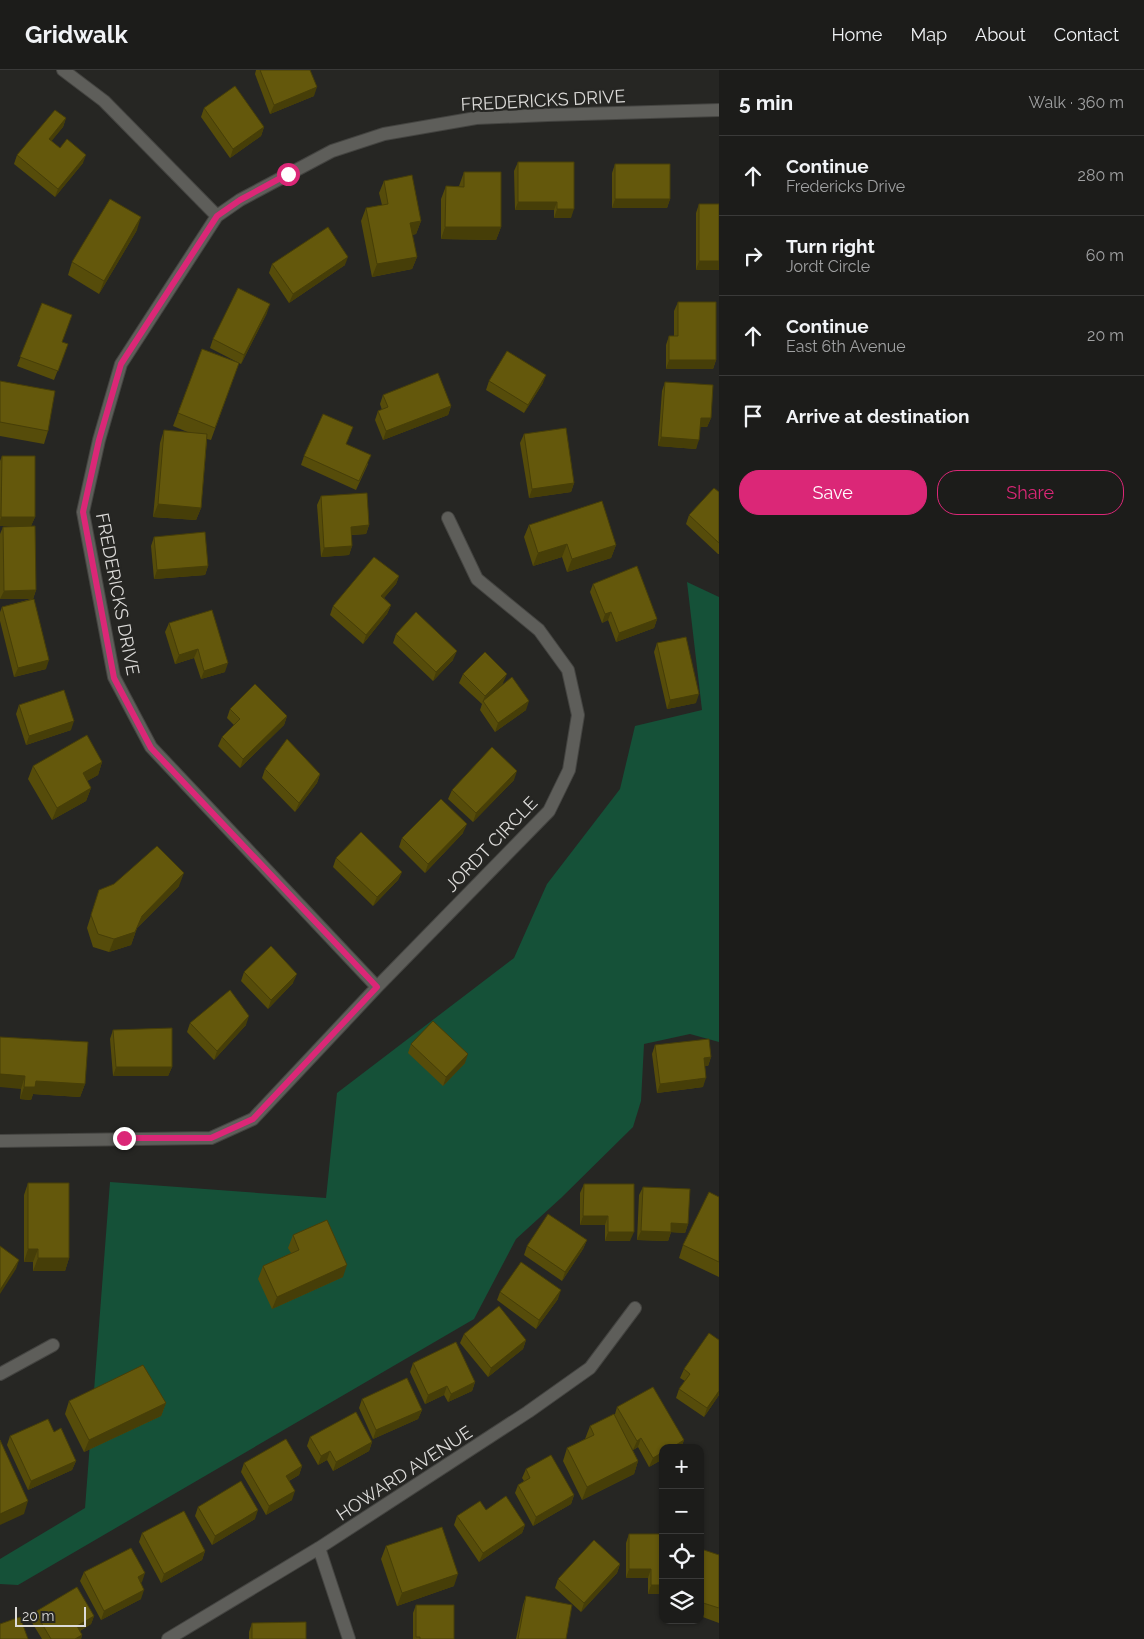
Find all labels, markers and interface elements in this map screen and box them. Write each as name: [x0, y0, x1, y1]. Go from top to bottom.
text: Gridwalk: [25, 20, 128, 49]
text: Home: [831, 24, 882, 45]
text: Map: [910, 24, 947, 45]
text: About: [975, 24, 1026, 45]
text: Contact: [1054, 24, 1119, 45]
street label: FREDERICKS DRIVE: [460, 85, 626, 115]
text: 5 min: [739, 90, 793, 115]
text: Walk · 360 m: [1029, 93, 1124, 112]
text: Continue: [786, 155, 869, 177]
icon: ahead: [739, 162, 767, 190]
route start: [277, 163, 300, 186]
text: 280 m: [1078, 166, 1124, 185]
text: Fredericks Drive: [786, 177, 905, 196]
text: Turn right: [786, 235, 875, 257]
icon: right: [739, 242, 767, 270]
text: 60 m: [1086, 246, 1124, 265]
text: Jordt Circle: [786, 257, 870, 276]
text: Continue: [786, 315, 869, 337]
icon: ahead: [739, 322, 767, 350]
text: 20 m: [1087, 326, 1124, 345]
text: East 6th Avenue: [786, 337, 906, 356]
icon: arrive: [739, 402, 767, 430]
text: Arrive at destination: [786, 405, 970, 427]
button: Save: [739, 470, 927, 515]
button: Share: [937, 470, 1124, 515]
street label: FREDERICKS DRIVE: [92, 511, 144, 677]
street label: JORDT CIRCLE: [440, 792, 542, 896]
route end: [113, 1127, 136, 1150]
street label: HOWARD AVENUE: [332, 1421, 476, 1525]
map controls: [659, 1444, 704, 1624]
button: +: [659, 1444, 704, 1489]
button: −: [659, 1489, 704, 1534]
button: locate: [659, 1534, 704, 1579]
button: layers: [659, 1579, 704, 1624]
scale bar: [15, 1604, 86, 1627]
text: 20 m: [22, 1608, 54, 1624]

